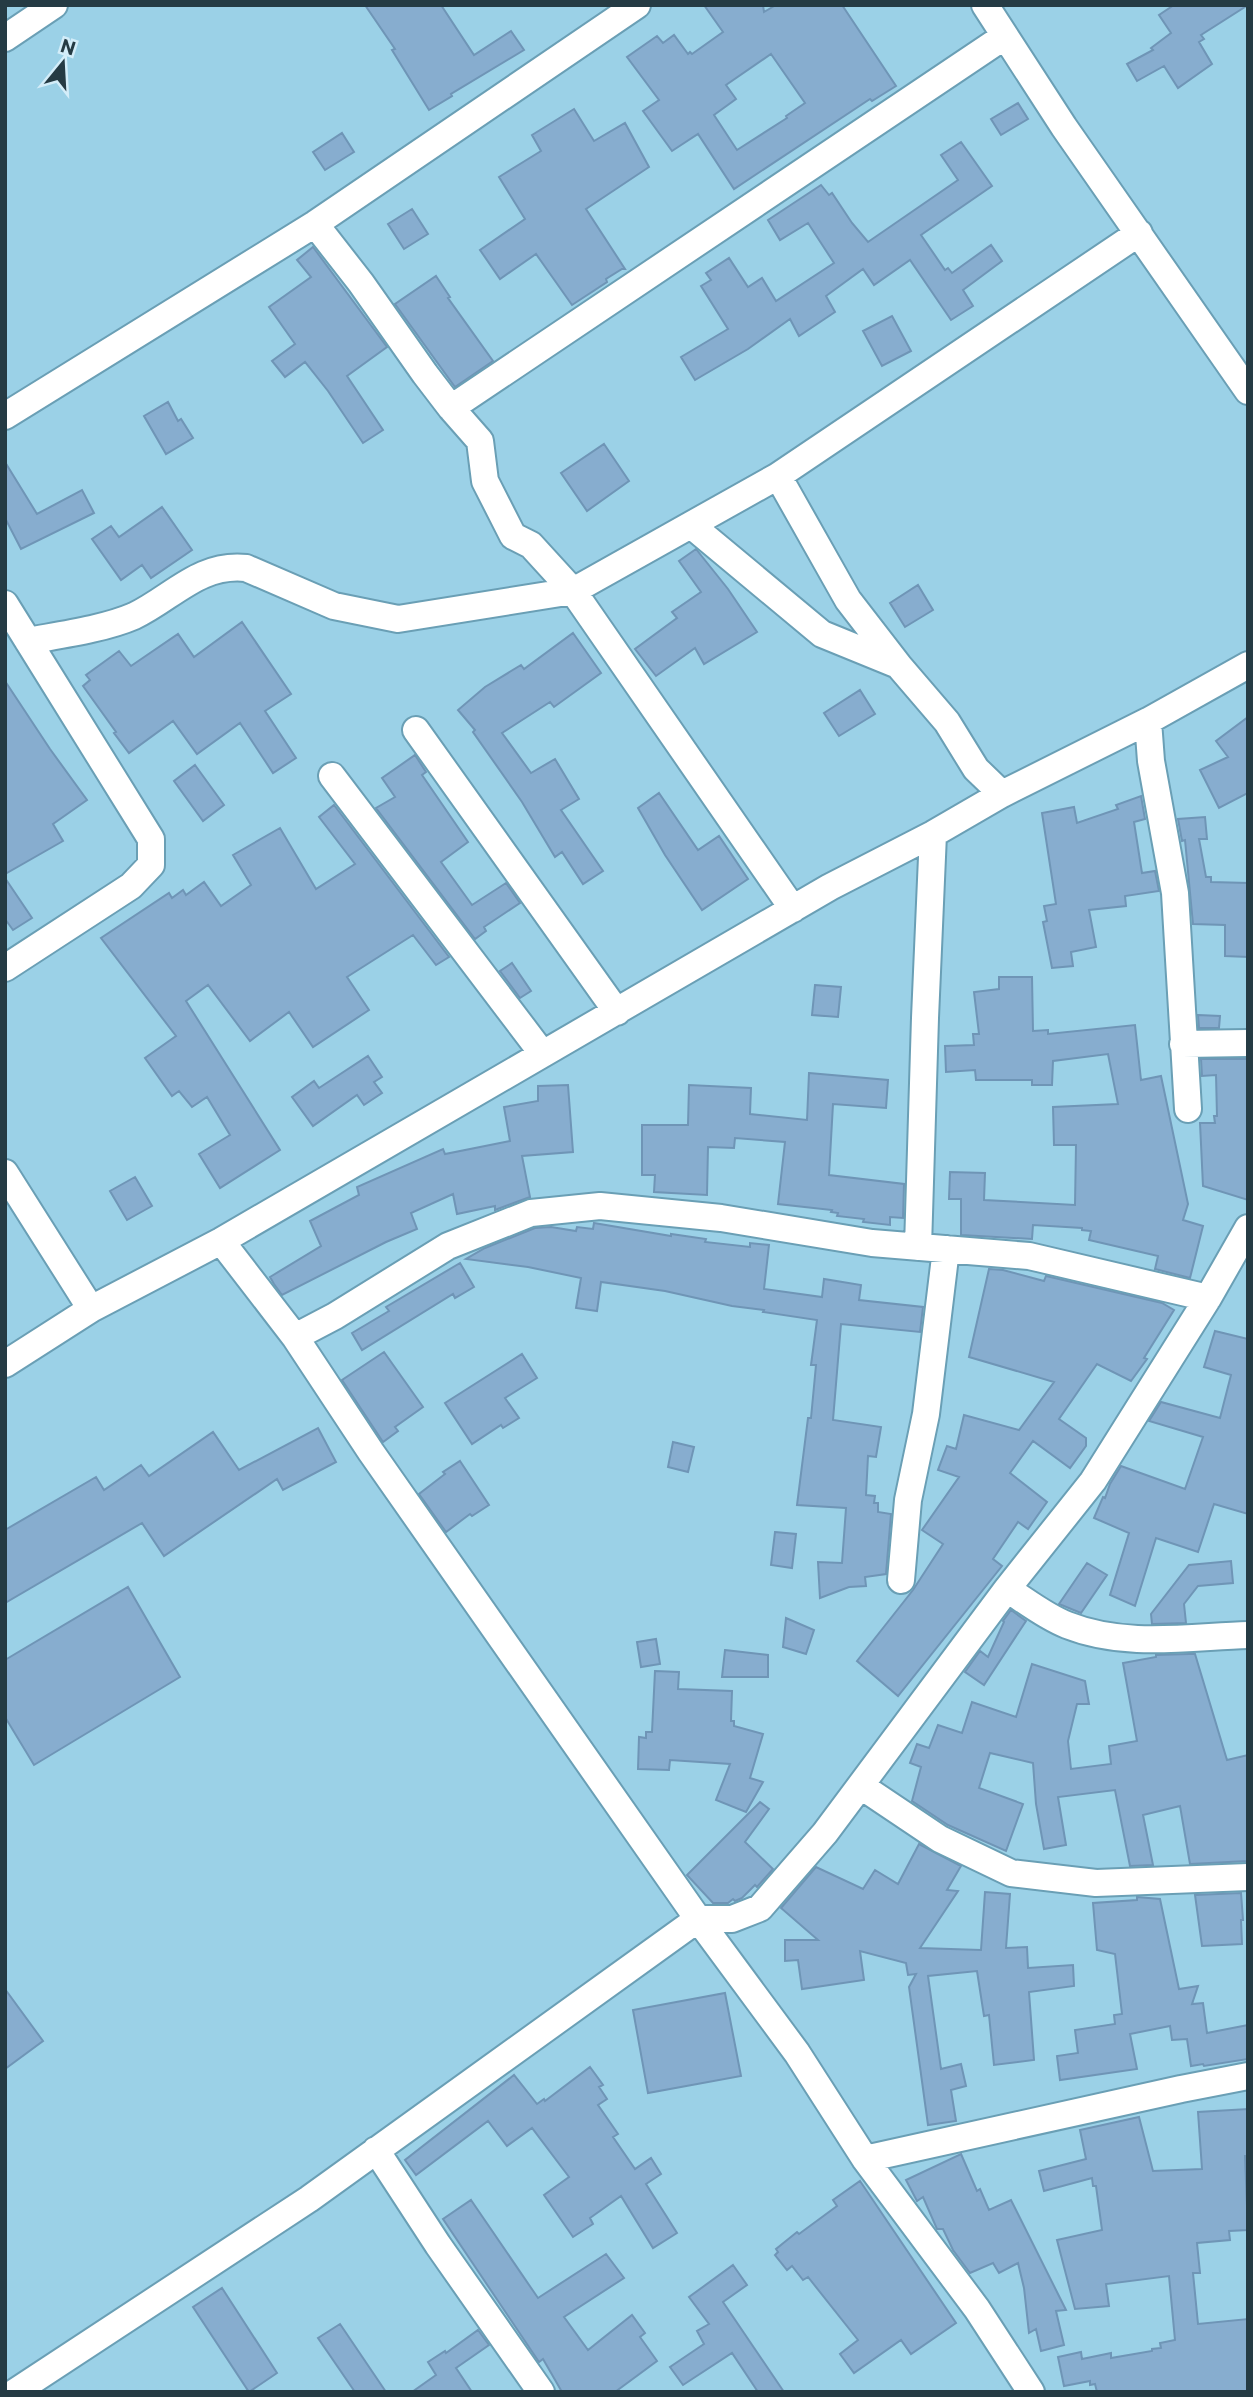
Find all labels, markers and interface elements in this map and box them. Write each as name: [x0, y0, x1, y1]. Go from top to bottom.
north arrow: [28, 28, 98, 98]
text: N: [58, 33, 79, 59]

